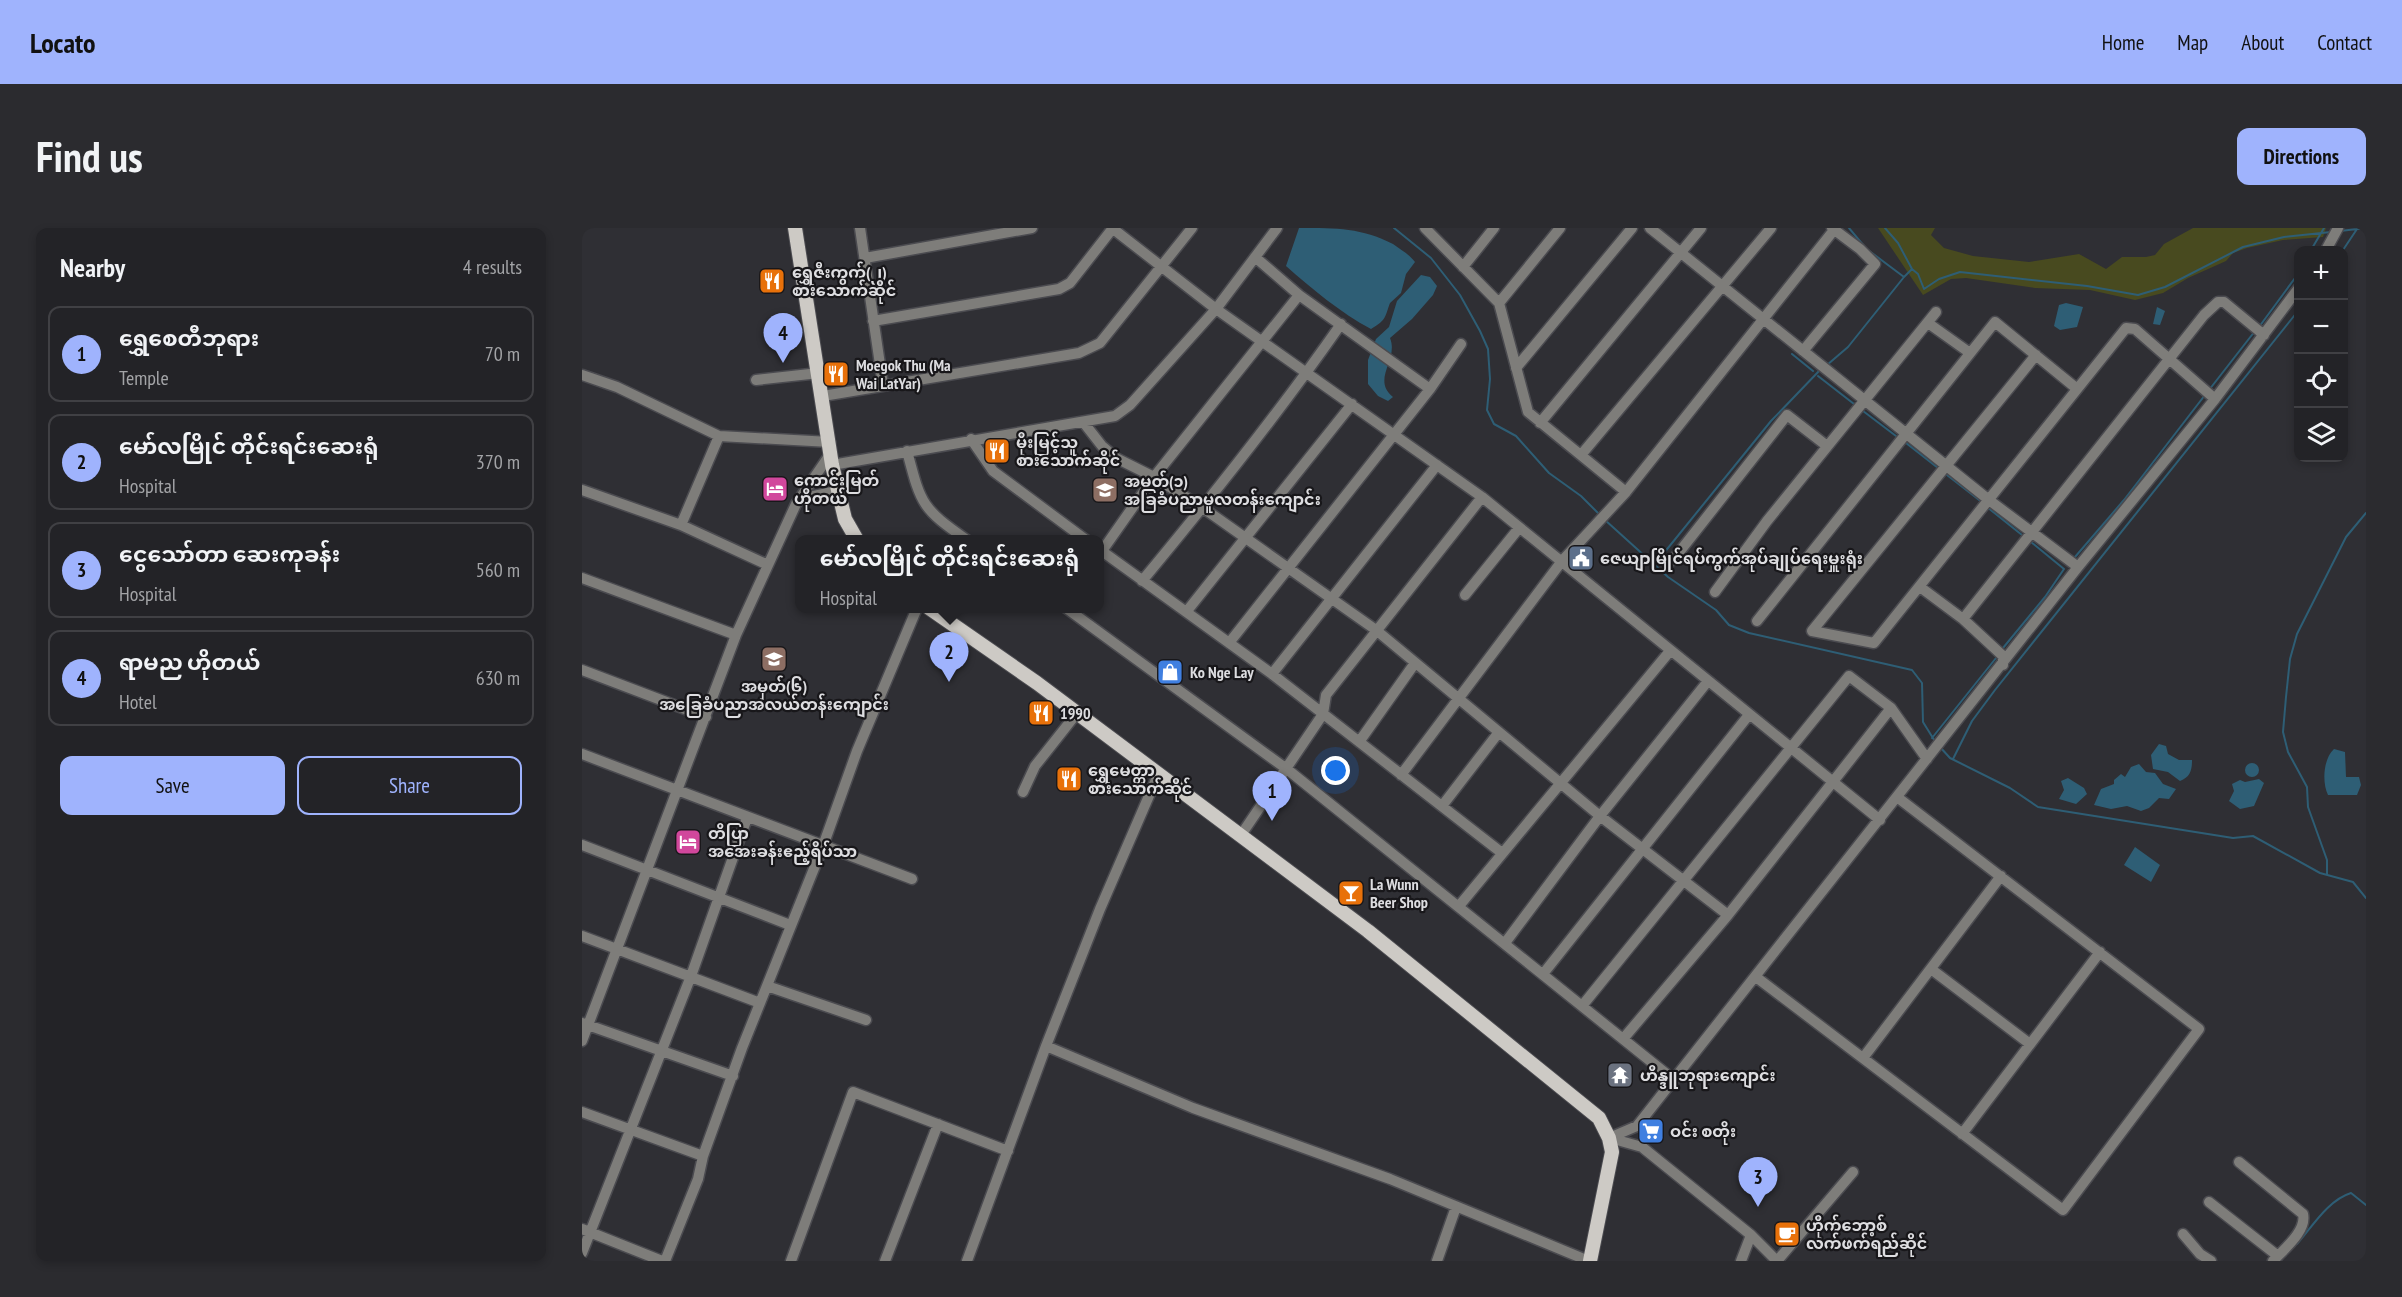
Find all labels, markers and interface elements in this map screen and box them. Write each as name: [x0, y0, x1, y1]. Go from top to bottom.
text: Locato: [30, 24, 96, 61]
text: Home: [2102, 29, 2144, 56]
text: Map: [2177, 29, 2208, 56]
text: About: [2241, 29, 2284, 56]
text: Contact: [2317, 29, 2372, 56]
button: Directions: [2237, 128, 2366, 185]
text: Find us: [36, 129, 143, 184]
map controls: [2294, 246, 2348, 462]
button: +: [2294, 246, 2348, 300]
text: Nearby: [60, 251, 125, 284]
text: 4 results: [463, 254, 522, 280]
place label: ရွှေဇီးကွက်(၂) စားသောက်ဆိုင်: [792, 261, 896, 304]
restaurant icon: ရွှေဇီးကွက်(၂) စားသောက်ဆိုင်: [757, 266, 787, 296]
button: −: [2294, 300, 2348, 354]
pin: 4: [764, 314, 802, 363]
text: ရွှေစေတီဘုရား: [119, 324, 259, 352]
text: 1: [77, 341, 86, 367]
text: 70 m: [485, 341, 520, 367]
button: locate: [2294, 354, 2348, 408]
place label: Moegok Thu (Ma Wai LatYar): [855, 355, 951, 393]
restaurant icon: Moegok Thu (Ma Wai LatYar): [821, 359, 851, 389]
text: Temple: [119, 365, 169, 391]
button: layers: [2294, 408, 2348, 462]
place label: မိုးမြင့်သူ စားသောက်ဆိုင်: [1016, 431, 1120, 474]
text: မော်လမြိုင် တိုင်းရင်းဆေးရုံ: [119, 432, 379, 460]
restaurant icon: မိုးမြင့်သူ စားသောက်ဆိုင်: [982, 436, 1012, 466]
text: 2: [77, 449, 86, 475]
text: 370 m: [476, 449, 520, 475]
place label: ကောင်းမြတ် ဟိုတယ်: [794, 469, 880, 512]
place label: အမှတ်(၁) အခြခံပညာမူလတန်းကျောင်း: [1124, 470, 1321, 513]
text: Hospital: [119, 473, 176, 499]
hotel icon: ကောင်းမြတ် ဟိုတယ်: [760, 474, 790, 504]
school or university icon: အမှတ်(၁) အခြခံပညာမူလတန်းကျောင်း: [1090, 475, 1120, 505]
popup: [795, 535, 1104, 613]
text: ငွေသော်တာ ဆေးကုခန်း: [119, 540, 340, 568]
public building icon: ဇေယျာမြိုင်ရပ်ကွက်အုပ်ချုပ်ရေးမှူးရုံး: [1566, 543, 1596, 573]
text: မော်လမြိုင် တိုင်းရင်းဆေးရုံ: [820, 544, 1079, 572]
place label: ဇေယျာမြိုင်ရပ်ကွက်အုပ်ချုပ်ရေးမှူးရုံး: [1600, 547, 1863, 572]
text: 3: [77, 557, 86, 583]
text: 560 m: [476, 557, 520, 583]
text: Hospital: [119, 581, 176, 607]
text: Hospital: [820, 585, 877, 611]
pin: 2: [930, 632, 968, 682]
school or university icon: အမှတ်(၆) အခြေခံပညာအလယ်တန်းကျောင်း: [759, 644, 789, 674]
text: ရာမည ဟိုတယ်: [119, 648, 260, 676]
shop icon: Ko Nge Lay: [1155, 657, 1185, 687]
place label: Ko Nge Lay: [1190, 662, 1254, 682]
text: 4: [77, 665, 86, 691]
text: 630 m: [476, 665, 520, 691]
place label: အမှတ်(၆) အခြေခံပညာအလယ်တန်းကျောင်း: [659, 675, 889, 718]
text: Hotel: [119, 689, 157, 715]
restaurant icon: 1990: [1026, 698, 1056, 728]
place label: 1990: [1060, 703, 1091, 723]
button: Save: [60, 756, 285, 815]
button: Share: [297, 756, 522, 815]
your location: [1321, 756, 1350, 785]
place label: ရွှေမေတ္တာ စားသောက်ဆိုင်: [1088, 760, 1192, 802]
restaurant icon: ရွှေမေတ္တာ စားသောက်ဆိုင်: [1054, 764, 1084, 794]
pin: 1: [1252, 772, 1292, 821]
place label: တိပြာ အအေးခန်းဧည့်ရိပ်သာ: [708, 823, 857, 865]
hotel icon: တိပြာ အအေးခန်းဧည့်ရိပ်သာ: [673, 827, 703, 857]
place label: La Wunn Beer Shop: [1370, 874, 1428, 912]
bar icon: La Wunn Beer Shop: [1336, 878, 1366, 908]
temple icon: ဟိန္ဒူဘုရားကျောင်း: [1605, 1060, 1635, 1090]
place label: ဟိန္ဒူဘုရားကျောင်း: [1640, 1064, 1776, 1089]
supermarket icon: ဝင်း စတိုး: [1636, 1116, 1666, 1146]
place label: ဝင်း စတိုး: [1670, 1120, 1736, 1145]
pin: 3: [1738, 1158, 1778, 1207]
place label: ဟိုက်ဘော့စ် လက်ဖက်ရည်ဆိုင်: [1806, 1214, 1927, 1257]
cafe icon: ဟိုက်ဘော့စ် လက်ဖက်ရည်ဆိုင်: [1772, 1219, 1802, 1249]

